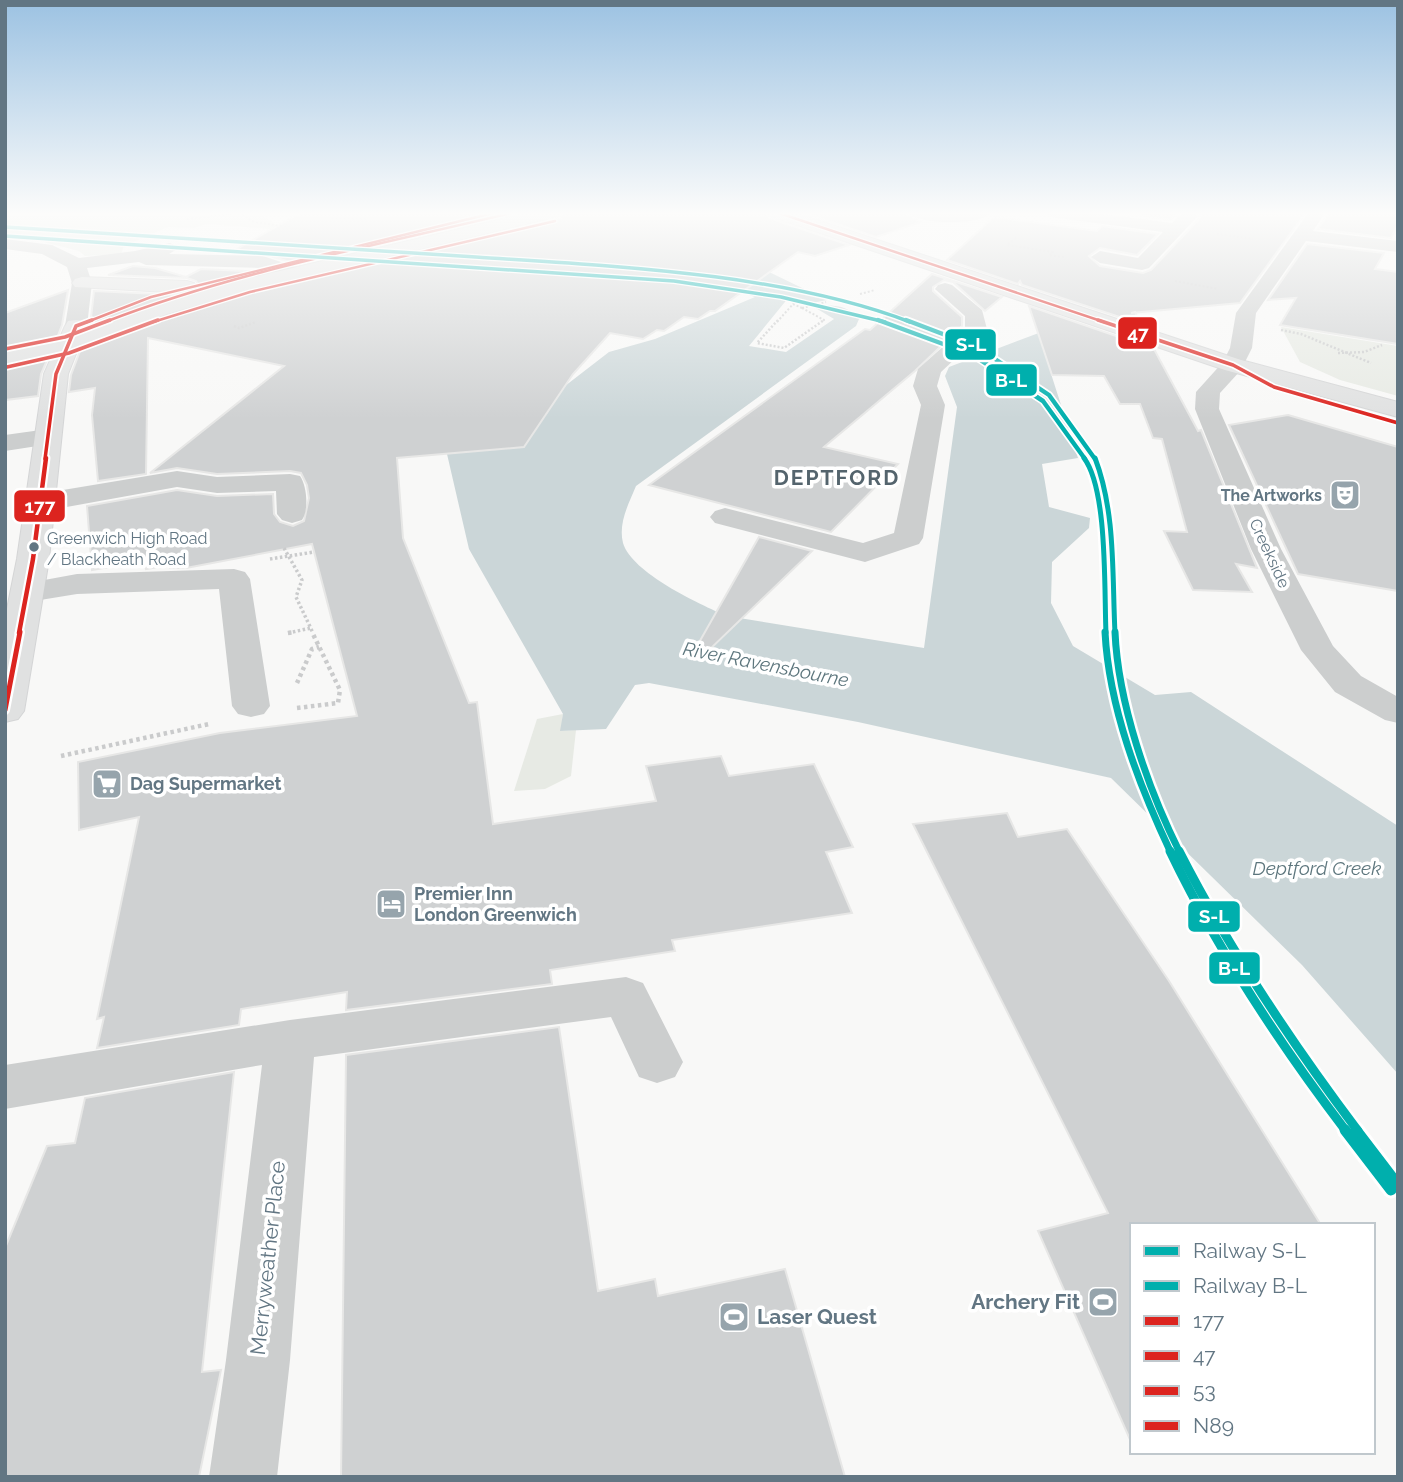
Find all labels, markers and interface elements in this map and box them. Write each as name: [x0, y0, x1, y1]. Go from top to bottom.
line badge: 47: [1117, 316, 1158, 350]
text: 47: [1127, 322, 1149, 344]
line badge: S-L: [944, 328, 997, 361]
text: S-L: [956, 333, 986, 355]
line badge: B-L: [985, 363, 1038, 397]
text: B-L: [995, 369, 1027, 391]
district label: DEPTFORD: [774, 465, 900, 490]
theatre icon: The Artworks: [1328, 478, 1362, 512]
place label: The Artworks: [1221, 486, 1322, 505]
line badge: 177: [13, 489, 66, 523]
text: 177: [25, 495, 56, 517]
street label: Creekside: [1245, 516, 1294, 591]
place label: Greenwich High Road / Blackheath Road: [47, 529, 207, 569]
marker: Greenwich High Road / Blackheath Road: [27, 540, 41, 554]
water label: River Ravensbourne: [681, 637, 851, 691]
supermarket icon: Dag Supermarket: [90, 767, 124, 801]
place label: Dag Supermarket: [130, 773, 281, 794]
water label: Deptford Creek: [1253, 857, 1381, 879]
place label: Premier Inn London Greenwich: [414, 883, 577, 925]
hotel icon: Premier Inn London Greenwich: [374, 887, 408, 921]
line badge: S-L: [1187, 900, 1241, 933]
text: S-L: [1199, 905, 1229, 927]
line badge: B-L: [1208, 951, 1261, 985]
text: B-L: [1218, 957, 1250, 979]
street label: Merryweather Place: [245, 1160, 290, 1356]
legend: [1130, 1223, 1375, 1454]
text: Railway S-L: [1193, 1238, 1306, 1263]
text: Railway B-L: [1193, 1273, 1307, 1298]
sports icon: Archery Fit: [1086, 1285, 1120, 1319]
place label: Archery Fit: [971, 1289, 1080, 1314]
sports icon: Laser Quest: [717, 1300, 751, 1334]
place label: Laser Quest: [757, 1304, 877, 1329]
text: 177: [1193, 1308, 1225, 1333]
text: 47: [1193, 1343, 1216, 1368]
text: 53: [1193, 1378, 1216, 1403]
text: N89: [1193, 1413, 1234, 1438]

